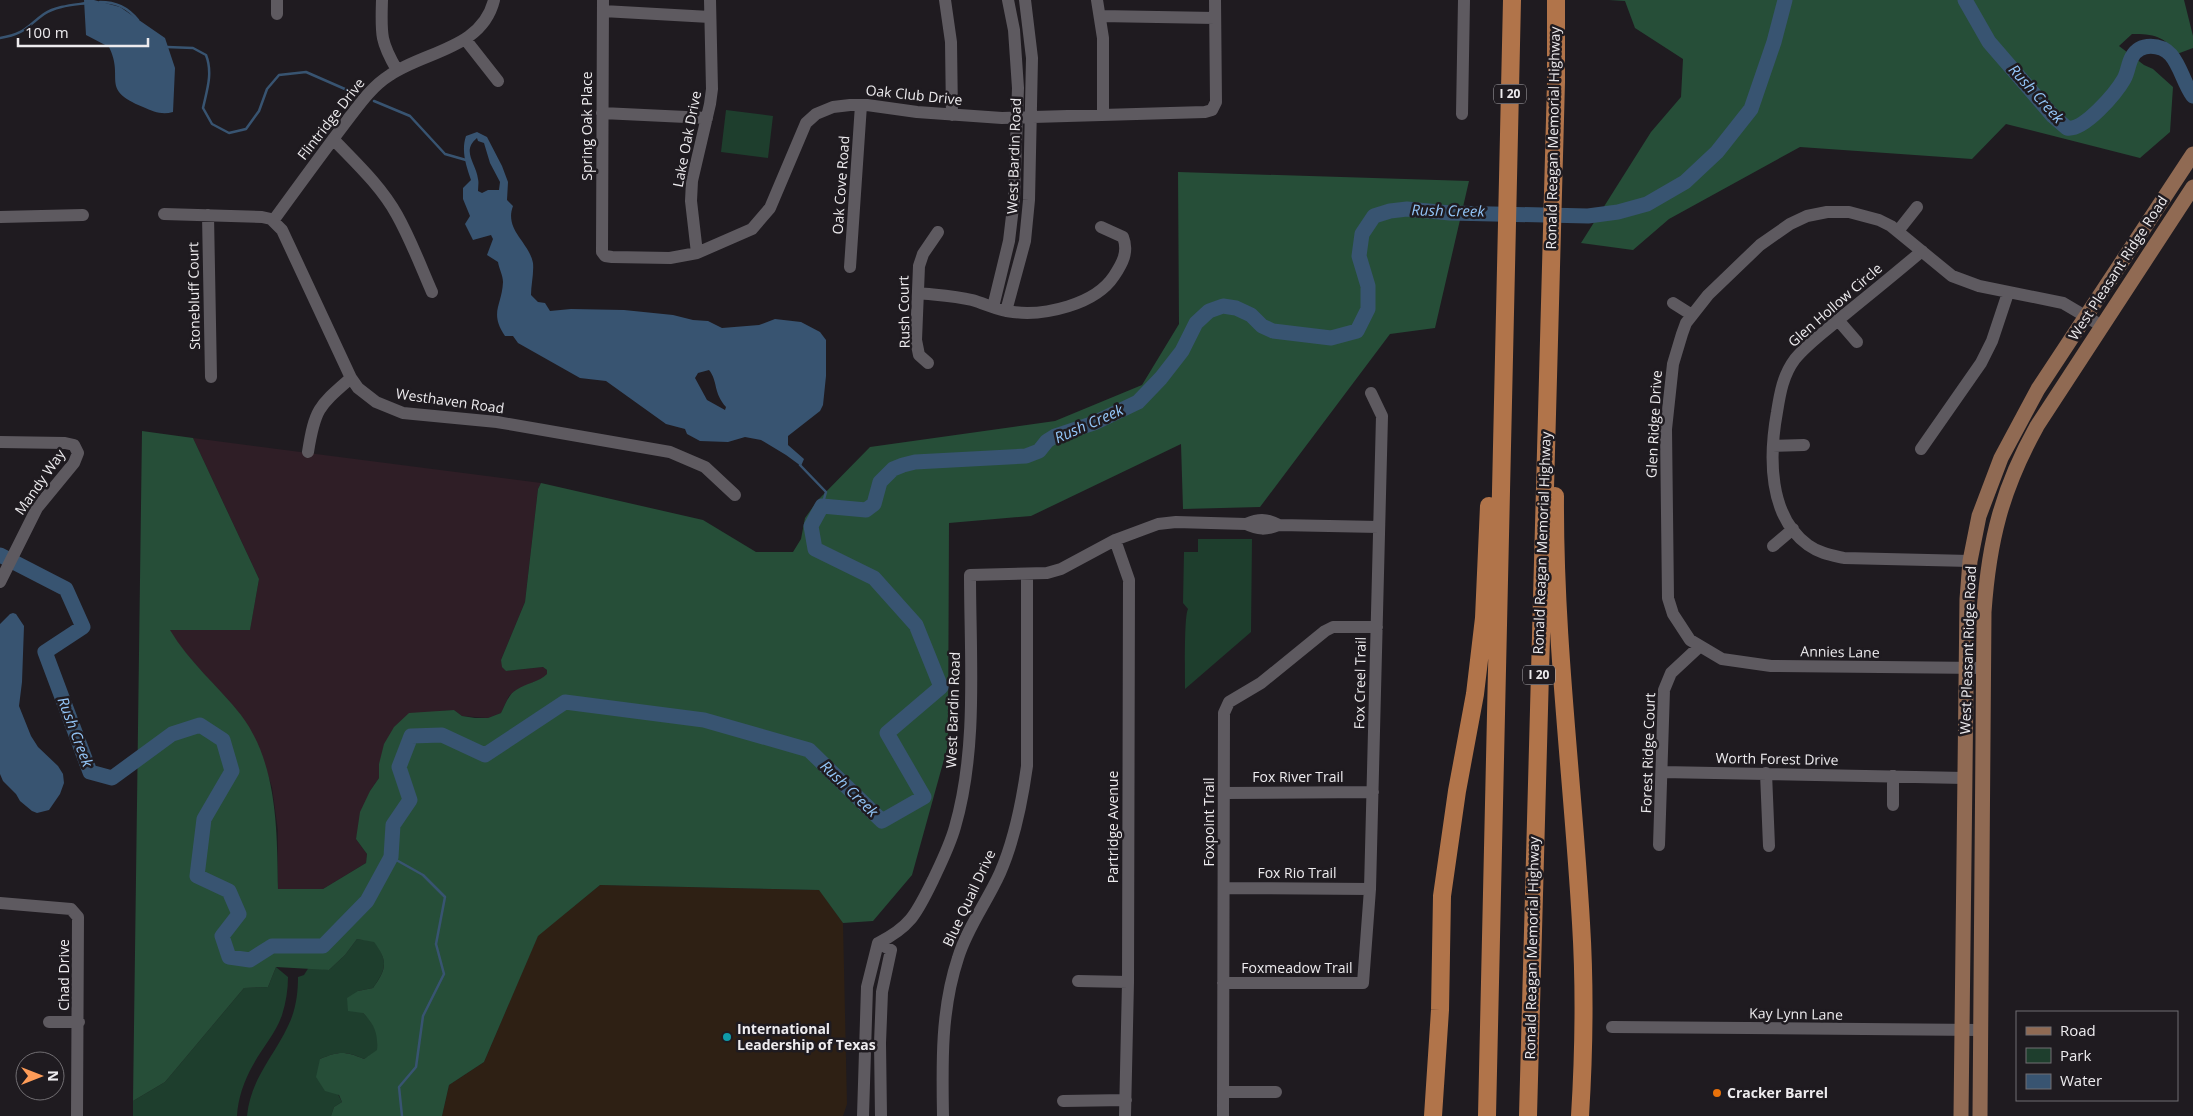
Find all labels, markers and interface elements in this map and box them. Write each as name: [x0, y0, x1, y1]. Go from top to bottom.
scale bar: [18, 15, 148, 47]
text: 100 m: [25, 22, 69, 42]
street label: Ronald Reagan Memorial Highway: [1541, 25, 1564, 250]
water label: Rush Creek: [2005, 59, 2069, 128]
street label: Spring Oak Place: [577, 71, 596, 181]
street label: Flintridge Drive: [293, 74, 369, 164]
street label: Oak Club Drive: [865, 80, 963, 109]
road number: I 20: [1494, 85, 1526, 104]
street label: Lake Oak Drive: [668, 89, 705, 189]
street label: West Bardin Road: [1002, 97, 1025, 214]
street label: Oak Cove Road: [828, 135, 853, 235]
street label: West Pleasant Ridge Road: [2064, 192, 2171, 344]
water label: Rush Creek: [1411, 199, 1485, 221]
street label: Stonebluff Court: [183, 242, 204, 350]
street label: Glen Hollow Circle: [1784, 258, 1886, 351]
street label: Rush Court: [893, 276, 914, 349]
street label: Glen Ridge Drive: [1641, 369, 1666, 478]
street label: Westhaven Road: [395, 383, 506, 418]
water label: Rush Creek: [1051, 399, 1127, 447]
street label: Ronald Reagan Memorial Highway: [1528, 430, 1555, 655]
street label: Mandy Way: [10, 444, 70, 518]
street label: West Pleasant Ridge Road: [1955, 565, 1980, 735]
street label: Fox Creel Trail: [1349, 637, 1370, 729]
street label: Annies Lane: [1800, 641, 1880, 662]
street label: West Bardin Road: [941, 651, 964, 768]
road number: I 20: [1523, 666, 1555, 684]
street label: Forest Ridge Court: [1636, 692, 1659, 814]
water label: Rush Creek: [53, 694, 99, 770]
street label: Worth Forest Drive: [1715, 748, 1839, 769]
water label: Rush Creek: [816, 756, 883, 821]
street label: Fox River Trail: [1252, 767, 1344, 786]
street label: Partridge Avenue: [1103, 771, 1122, 883]
street label: Foxpoint Trail: [1199, 778, 1218, 867]
street label: Ronald Reagan Memorial Highway: [1520, 835, 1543, 1060]
street label: Blue Quail Drive: [938, 846, 999, 949]
street label: Fox Rio Trail: [1257, 863, 1337, 882]
street label: Chad Drive: [54, 939, 73, 1011]
street label: Foxmeadow Trail: [1241, 958, 1353, 977]
street label: Kay Lynn Lane: [1749, 1003, 1843, 1024]
legend: [2016, 1011, 2178, 1101]
place label: International Leadership of Texas: [737, 1019, 876, 1054]
text: Road: [2060, 1020, 2096, 1040]
marker: International Leadership of Texas: [721, 1031, 733, 1043]
text: Park: [2060, 1045, 2091, 1065]
north arrow: [15, 1051, 65, 1101]
text: N: [44, 1070, 63, 1082]
text: Water: [2060, 1070, 2102, 1090]
place label: Cracker Barrel: [1727, 1083, 1828, 1102]
marker: Cracker Barrel: [1711, 1087, 1723, 1099]

